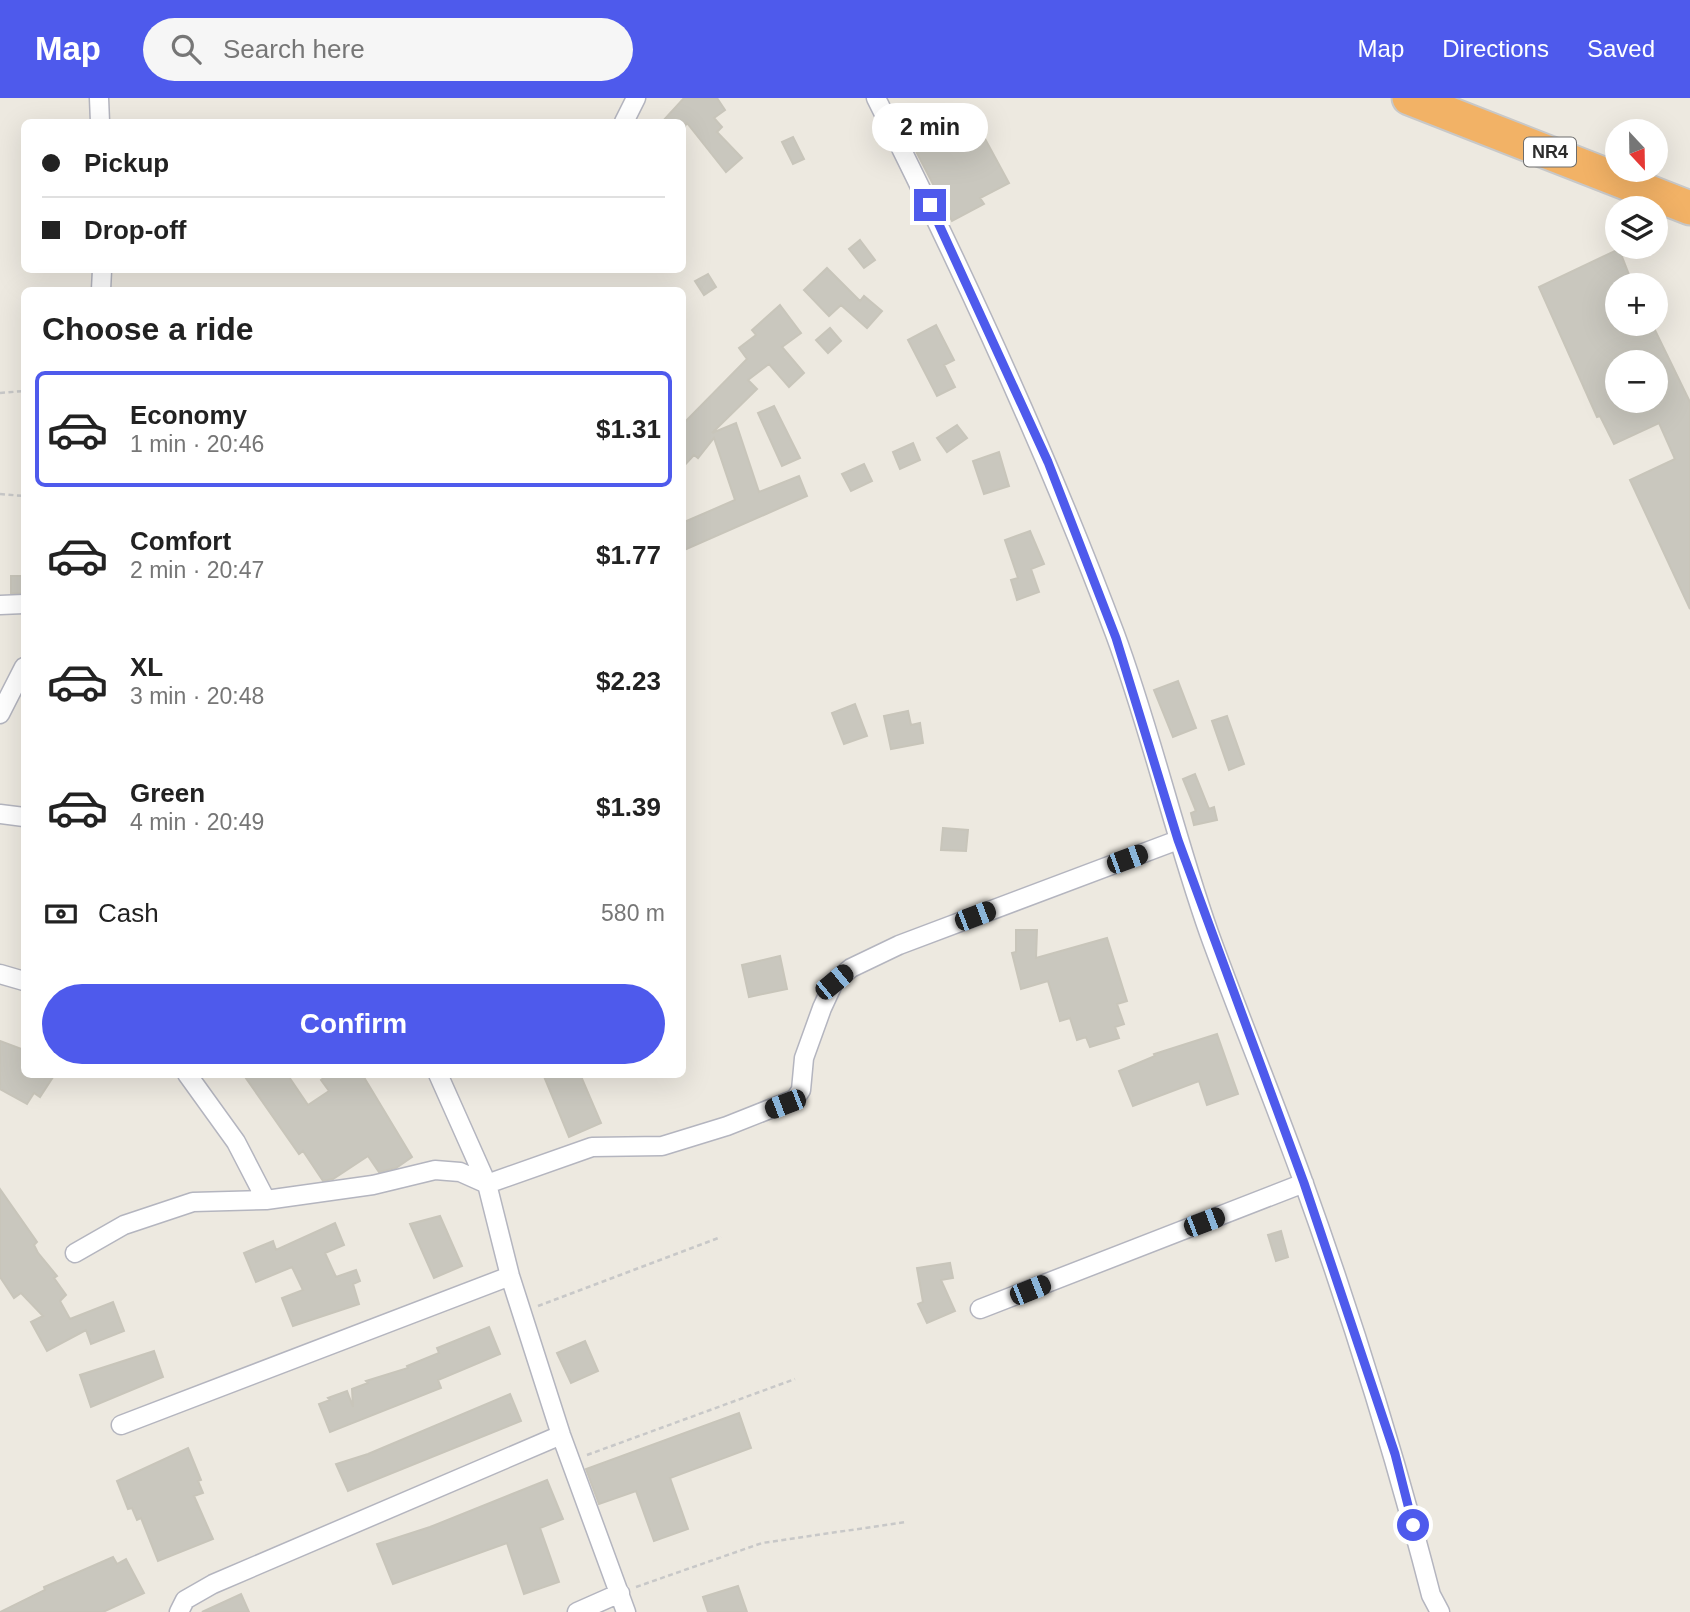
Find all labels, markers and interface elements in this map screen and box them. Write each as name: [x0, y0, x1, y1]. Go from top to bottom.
search box: [143, 18, 633, 81]
text: Map: [35, 30, 101, 67]
icon: search: [167, 30, 205, 68]
text: Search here: [223, 34, 365, 64]
text: Map: [1358, 35, 1404, 62]
text: Directions: [1442, 35, 1549, 62]
text: Saved: [1587, 35, 1655, 62]
callout: 2 min: [872, 104, 988, 153]
text: 2 min: [900, 114, 960, 140]
north arrow: [1605, 119, 1668, 182]
map controls: [1605, 119, 1668, 413]
road number: NR4: [1524, 138, 1576, 166]
text: Pickup: [84, 148, 169, 178]
route end: [914, 189, 946, 221]
button: layers: [1605, 196, 1668, 259]
text: Drop-off: [84, 215, 187, 245]
button: +: [1605, 273, 1668, 336]
text: Choose a ride: [42, 311, 254, 347]
button: −: [1605, 350, 1668, 413]
icon: car: [46, 398, 109, 461]
text: Economy: [130, 400, 247, 430]
text: $1.31: [596, 414, 661, 444]
text: 1 min · 20:46: [130, 431, 264, 457]
icon: car: [46, 524, 109, 587]
text: Comfort: [130, 526, 231, 556]
text: $1.77: [596, 540, 661, 570]
text: 2 min · 20:47: [130, 557, 264, 583]
icon: car: [46, 650, 109, 713]
text: XL: [130, 652, 163, 682]
text: $2.23: [596, 666, 661, 696]
text: 3 min · 20:48: [130, 683, 264, 709]
icon: car: [46, 776, 109, 839]
text: Green: [130, 778, 205, 808]
text: $1.39: [596, 792, 661, 822]
text: 4 min · 20:49: [130, 809, 264, 835]
car: [1104, 842, 1151, 876]
icon: cash: [42, 895, 80, 933]
text: Cash: [98, 898, 159, 928]
car: [952, 899, 999, 933]
text: 580 m: [601, 900, 665, 926]
car: [812, 961, 857, 1003]
button: Confirm: [42, 984, 665, 1064]
car: [762, 1087, 809, 1121]
car: [1181, 1205, 1228, 1239]
car: [1007, 1272, 1054, 1308]
route start: [1397, 1509, 1429, 1541]

